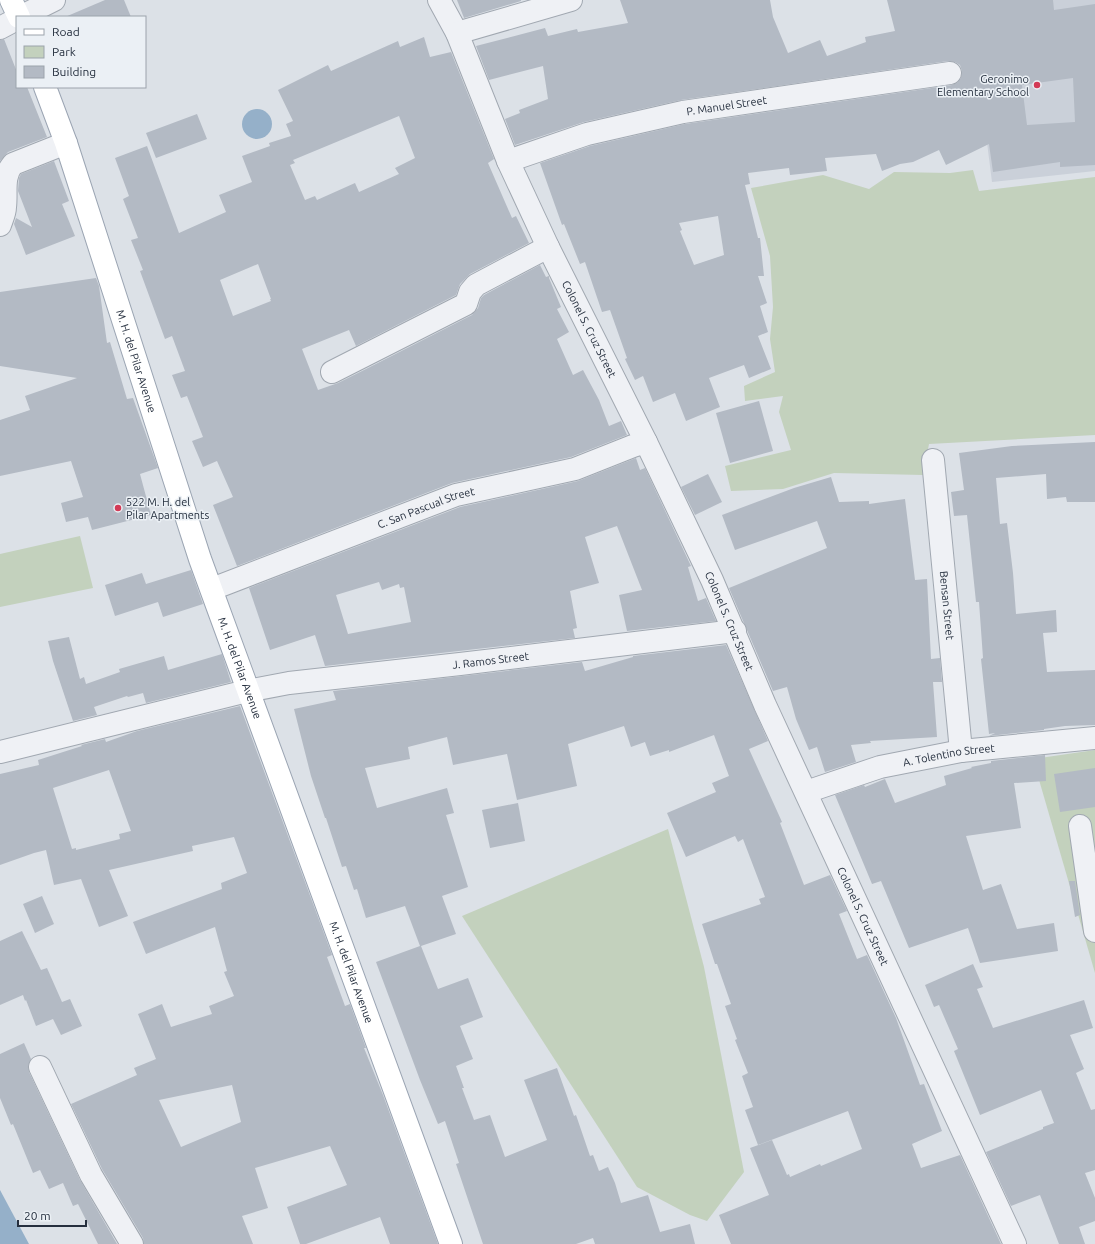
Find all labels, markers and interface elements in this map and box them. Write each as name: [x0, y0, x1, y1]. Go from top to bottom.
legend: [16, 16, 146, 88]
text: Road: [52, 25, 80, 38]
text: Park: [52, 45, 76, 58]
text: Building: [52, 65, 96, 78]
place label: Geronimo Elementary School: [937, 73, 1029, 98]
marker: Geronimo Elementary School: [1032, 80, 1042, 90]
street label: P. Manuel Street: [686, 94, 768, 117]
street label: Colonel S. Cruz Street: [560, 278, 619, 380]
street label: M. H. del Pilar Avenue: [114, 308, 158, 414]
street label: C. San Pascual Street: [376, 485, 476, 531]
place label: 522 M. H. del Pilar Apartments: [126, 496, 209, 521]
marker: 522 M. H. del Pilar Apartments: [113, 503, 123, 513]
street label: Colonel S. Cruz Street: [703, 569, 756, 673]
street label: Bensan Street: [938, 570, 956, 641]
street label: M. H. del Pilar Avenue: [216, 616, 264, 720]
street label: J. Ramos Street: [452, 650, 530, 671]
street label: A. Tolentino Street: [902, 742, 996, 768]
street label: Colonel S. Cruz Street: [835, 865, 891, 968]
street label: M. H. del Pilar Avenue: [327, 920, 376, 1025]
scale bar: [18, 1202, 86, 1228]
text: 20 m: [24, 1209, 51, 1222]

